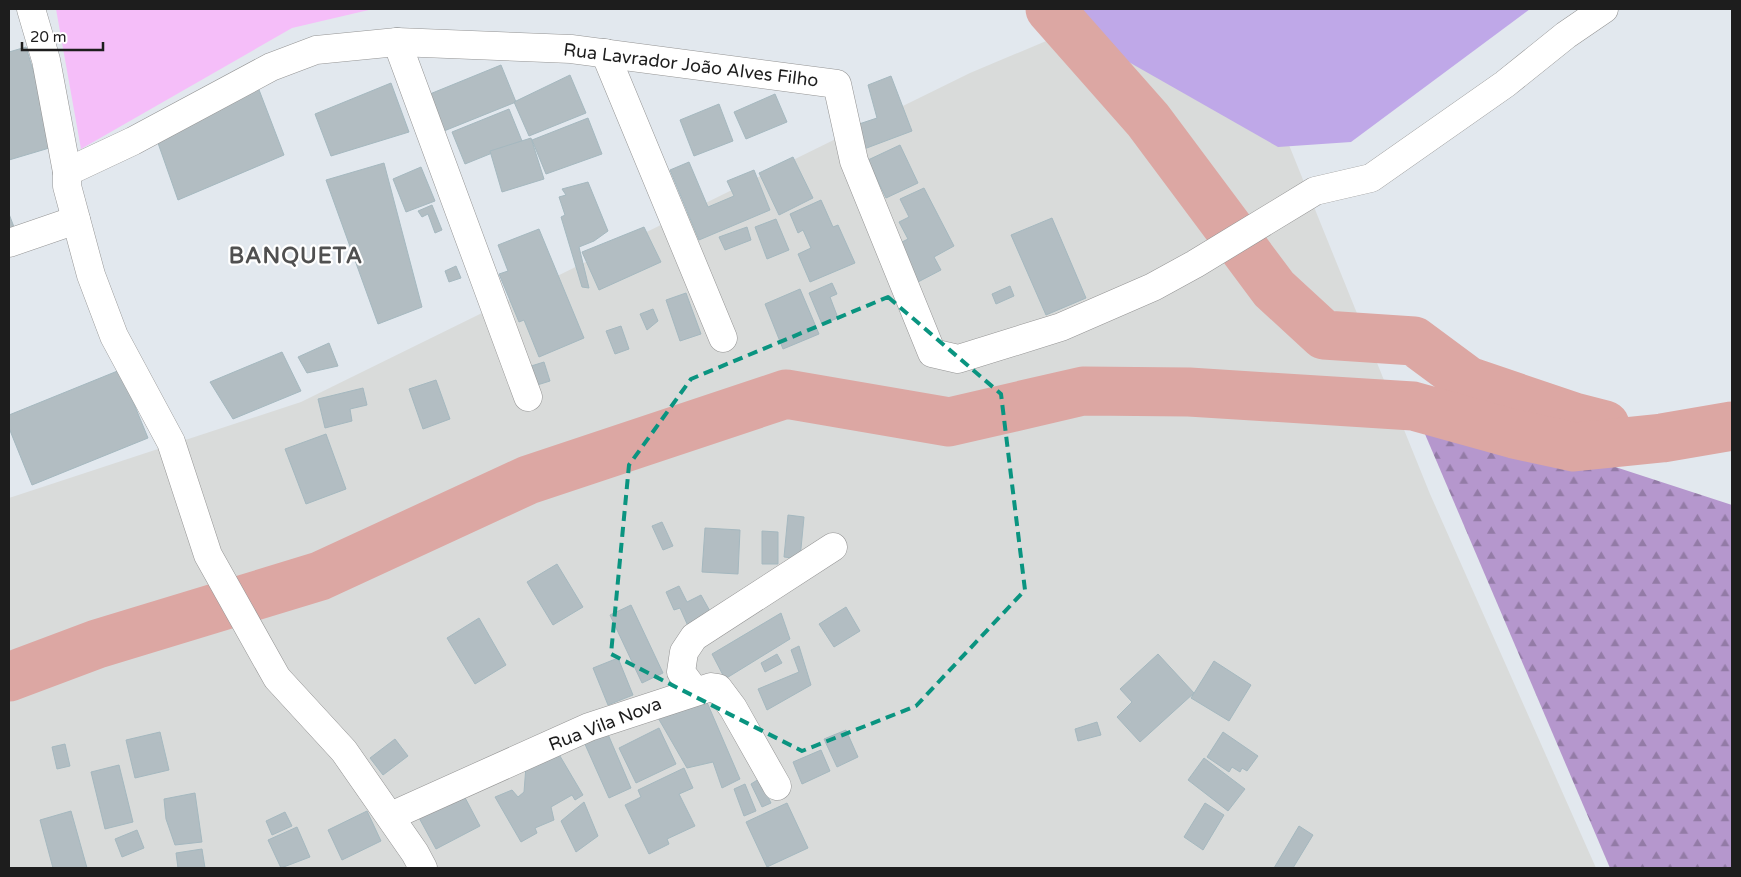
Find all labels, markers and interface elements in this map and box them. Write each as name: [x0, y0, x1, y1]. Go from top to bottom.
scale bar: [22, 20, 104, 52]
text: 20 m: [30, 28, 67, 46]
street label: Rua Lavrador João Alves Filho: [562, 38, 820, 92]
district label: BANQUETA: [229, 243, 363, 269]
street label: Rua Vila Nova: [545, 692, 665, 756]

